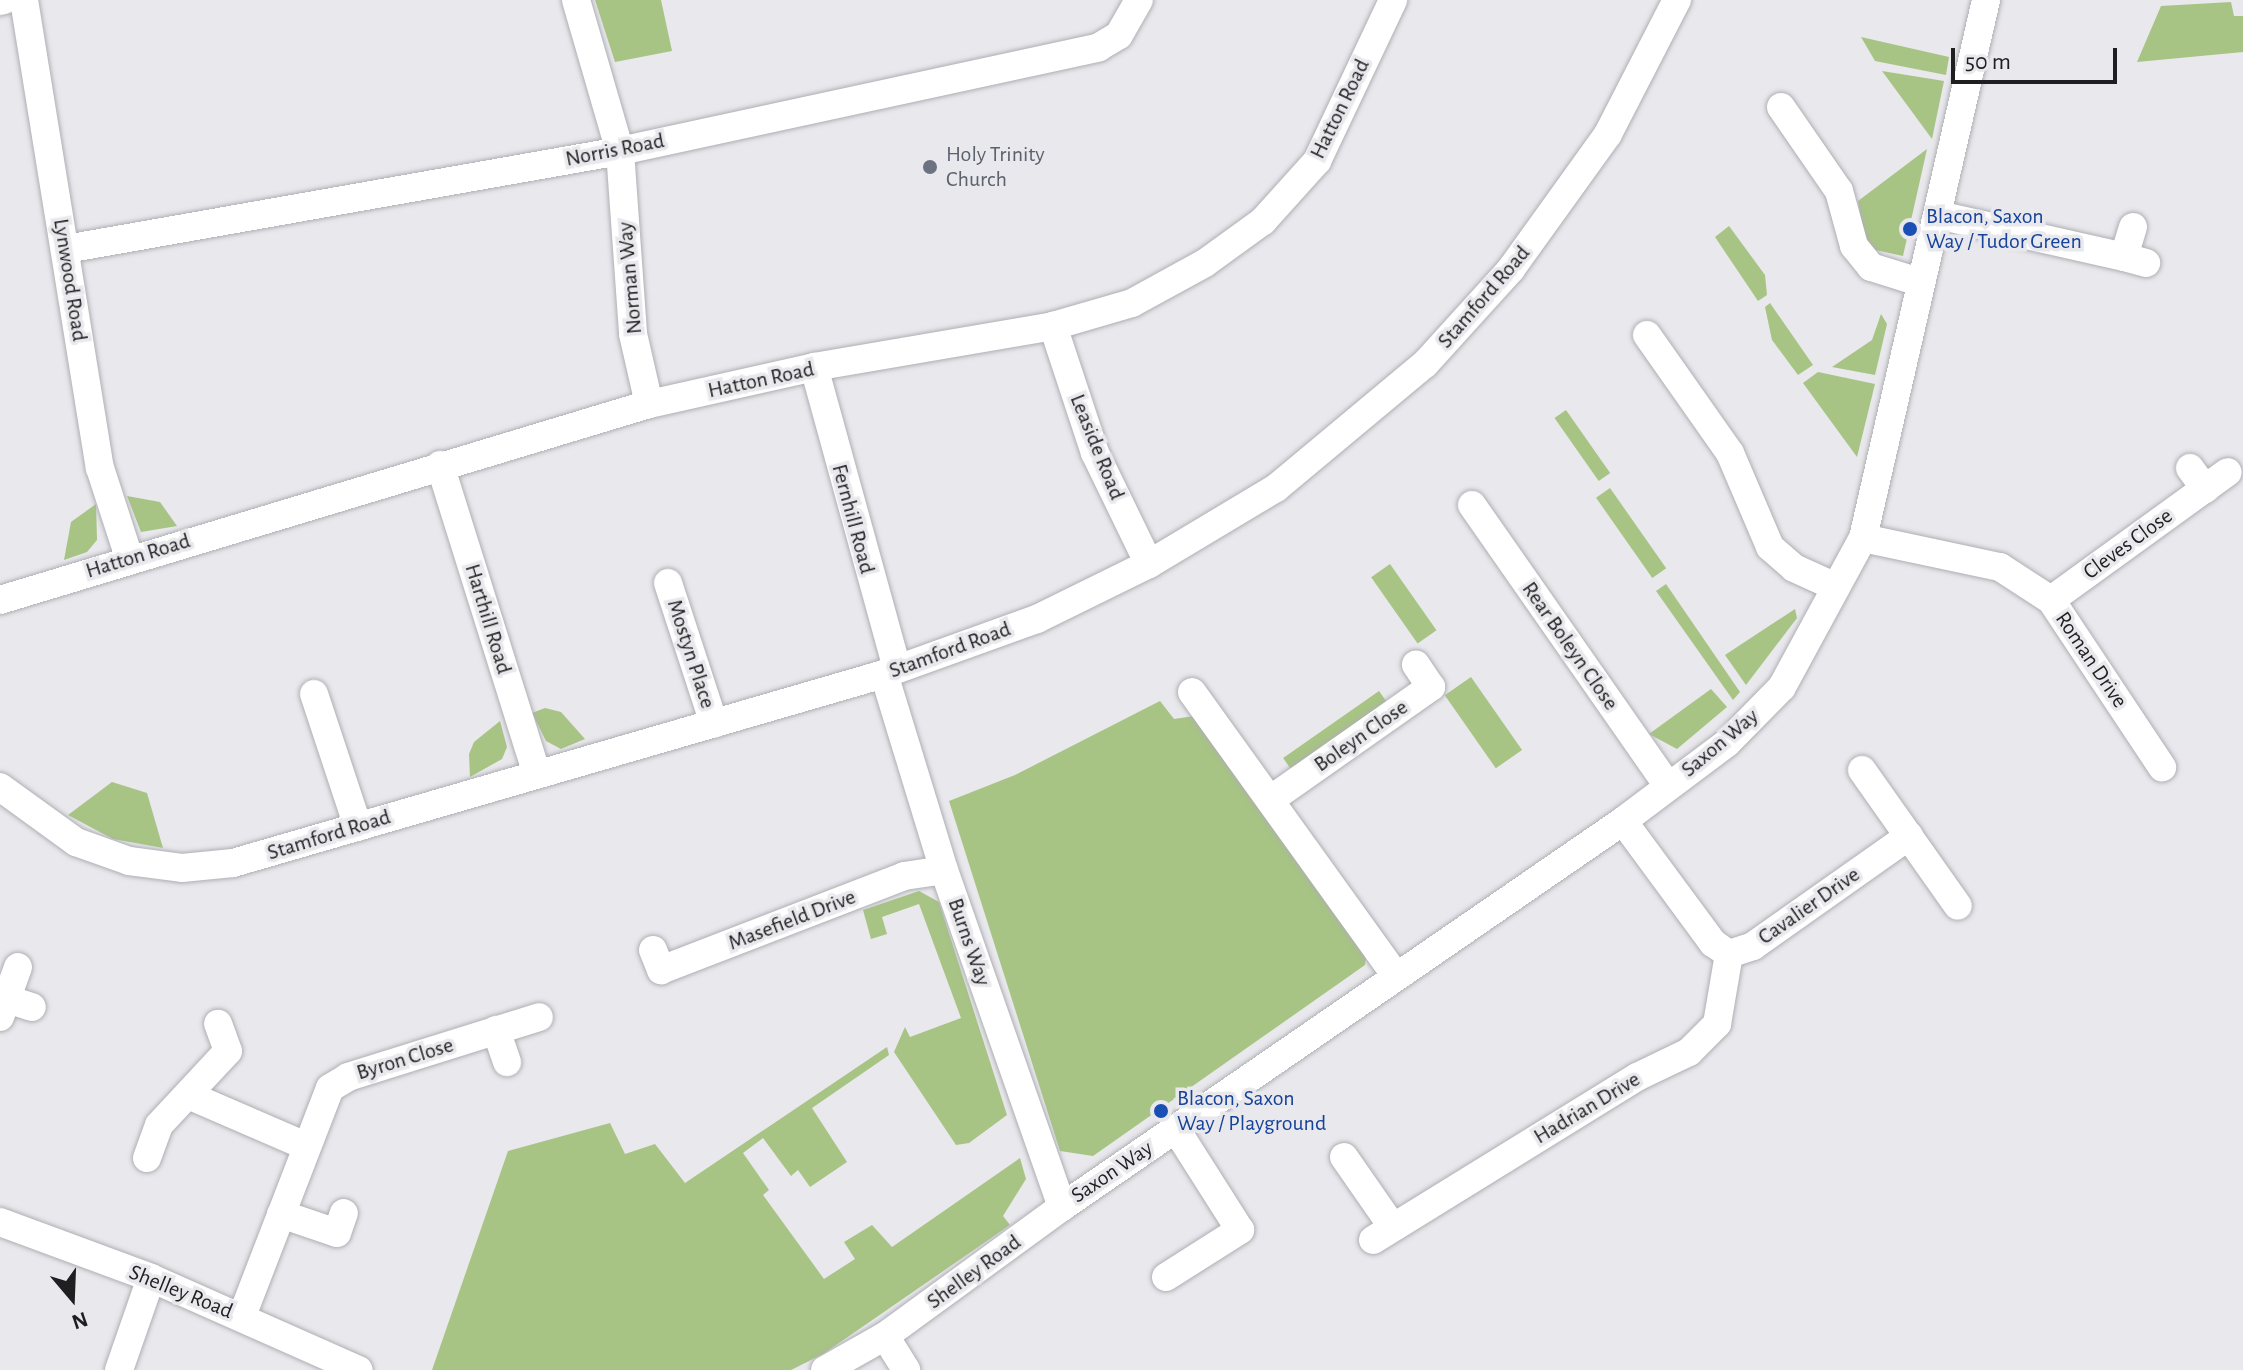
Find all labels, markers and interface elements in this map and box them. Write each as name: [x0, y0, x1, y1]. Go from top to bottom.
scale bar: [1955, 32, 2121, 82]
text: 50 m: [1965, 50, 2011, 74]
street label: Hatton Road: [1305, 55, 1375, 163]
street label: Norris Road: [563, 127, 667, 173]
place label: Holy Trinity Church: [946, 141, 1045, 192]
marker: Holy Trinity Church: [921, 158, 939, 176]
place label: Blacon, Saxon Way / Tudor Green: [1926, 203, 2082, 254]
street label: Lynwood Road: [47, 217, 93, 343]
marker: Blacon, Saxon Way / Tudor Green: [1901, 220, 1919, 238]
street label: Norman Way: [612, 221, 648, 335]
street label: Stamford Road: [1432, 240, 1536, 354]
street label: Hatton Road: [706, 356, 816, 404]
street label: Leaside Road: [1064, 390, 1130, 504]
street label: Fernhill Road: [826, 461, 880, 577]
street label: Cleves Close: [2078, 503, 2178, 585]
street label: Hatton Road: [83, 528, 193, 584]
street label: Harthill Road: [459, 561, 517, 677]
street label: Rear Boleyn Close: [1516, 577, 1624, 715]
street label: Mostyn Place: [661, 596, 721, 712]
street label: Roman Drive: [2049, 607, 2133, 713]
street label: Stamford Road: [886, 616, 1014, 684]
street label: Boleyn Close: [1309, 694, 1413, 778]
street label: Saxon Way: [1676, 703, 1764, 783]
street label: Stamford Road: [264, 804, 394, 866]
street label: Cavalier Drive: [1753, 861, 1865, 951]
street label: Masefield Drive: [725, 884, 859, 956]
street label: Burns Way: [942, 895, 996, 989]
street label: Byron Close: [353, 1032, 457, 1086]
street label: Hadrian Drive: [1529, 1066, 1645, 1150]
place label: Blacon, Saxon Way / Playground: [1177, 1085, 1326, 1136]
marker: Blacon, Saxon Way / Playground: [1152, 1102, 1170, 1120]
street label: Saxon Way: [1066, 1135, 1158, 1209]
street label: Shelley Road: [922, 1229, 1026, 1315]
north arrow: [32, 1258, 112, 1338]
street label: Shelley Road: [125, 1259, 237, 1325]
text: N: [69, 1308, 91, 1334]

